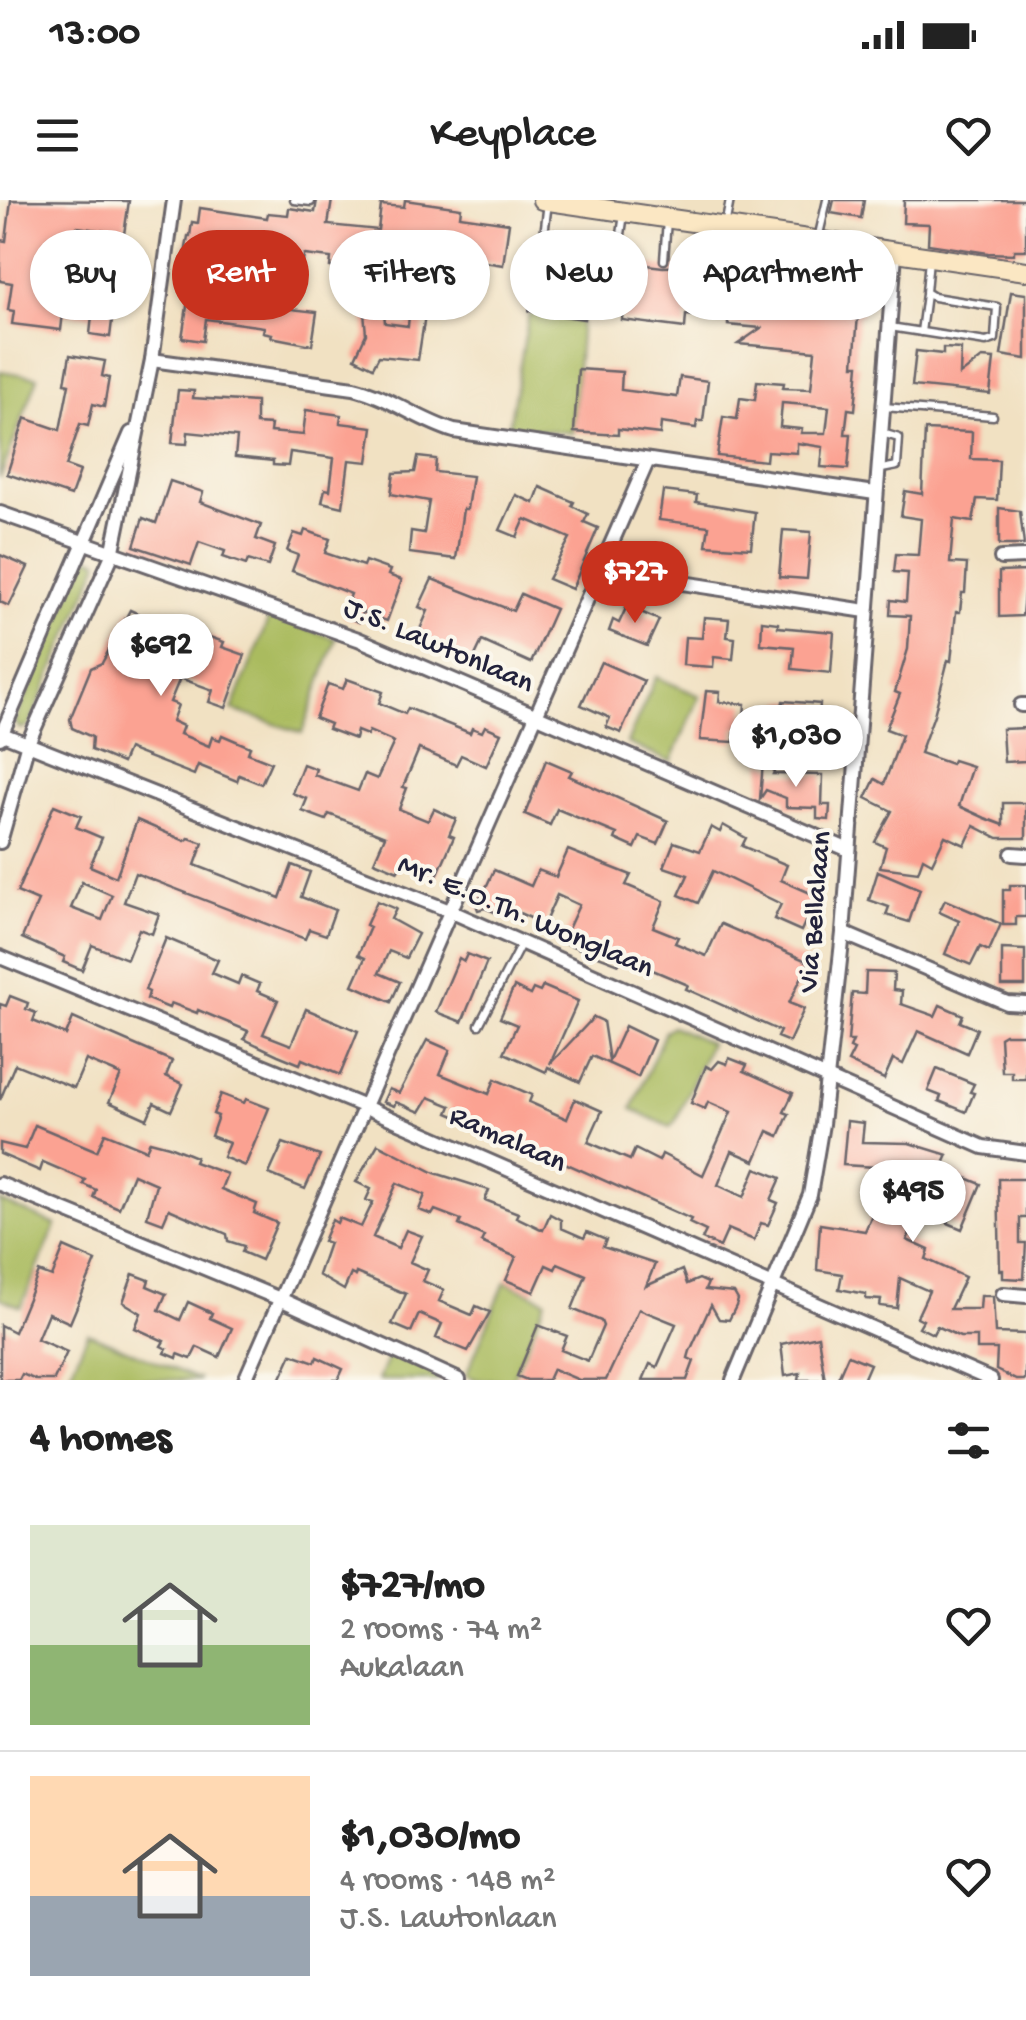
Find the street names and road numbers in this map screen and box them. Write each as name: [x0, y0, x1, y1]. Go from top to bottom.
street label: J.S. Lawtonlaan: [338, 591, 538, 703]
street label: Via Bellalaan: [792, 830, 841, 995]
street label: Mr. E.O.Th. Wonglaan: [392, 848, 658, 988]
street label: Ramalaan: [443, 1100, 571, 1182]

